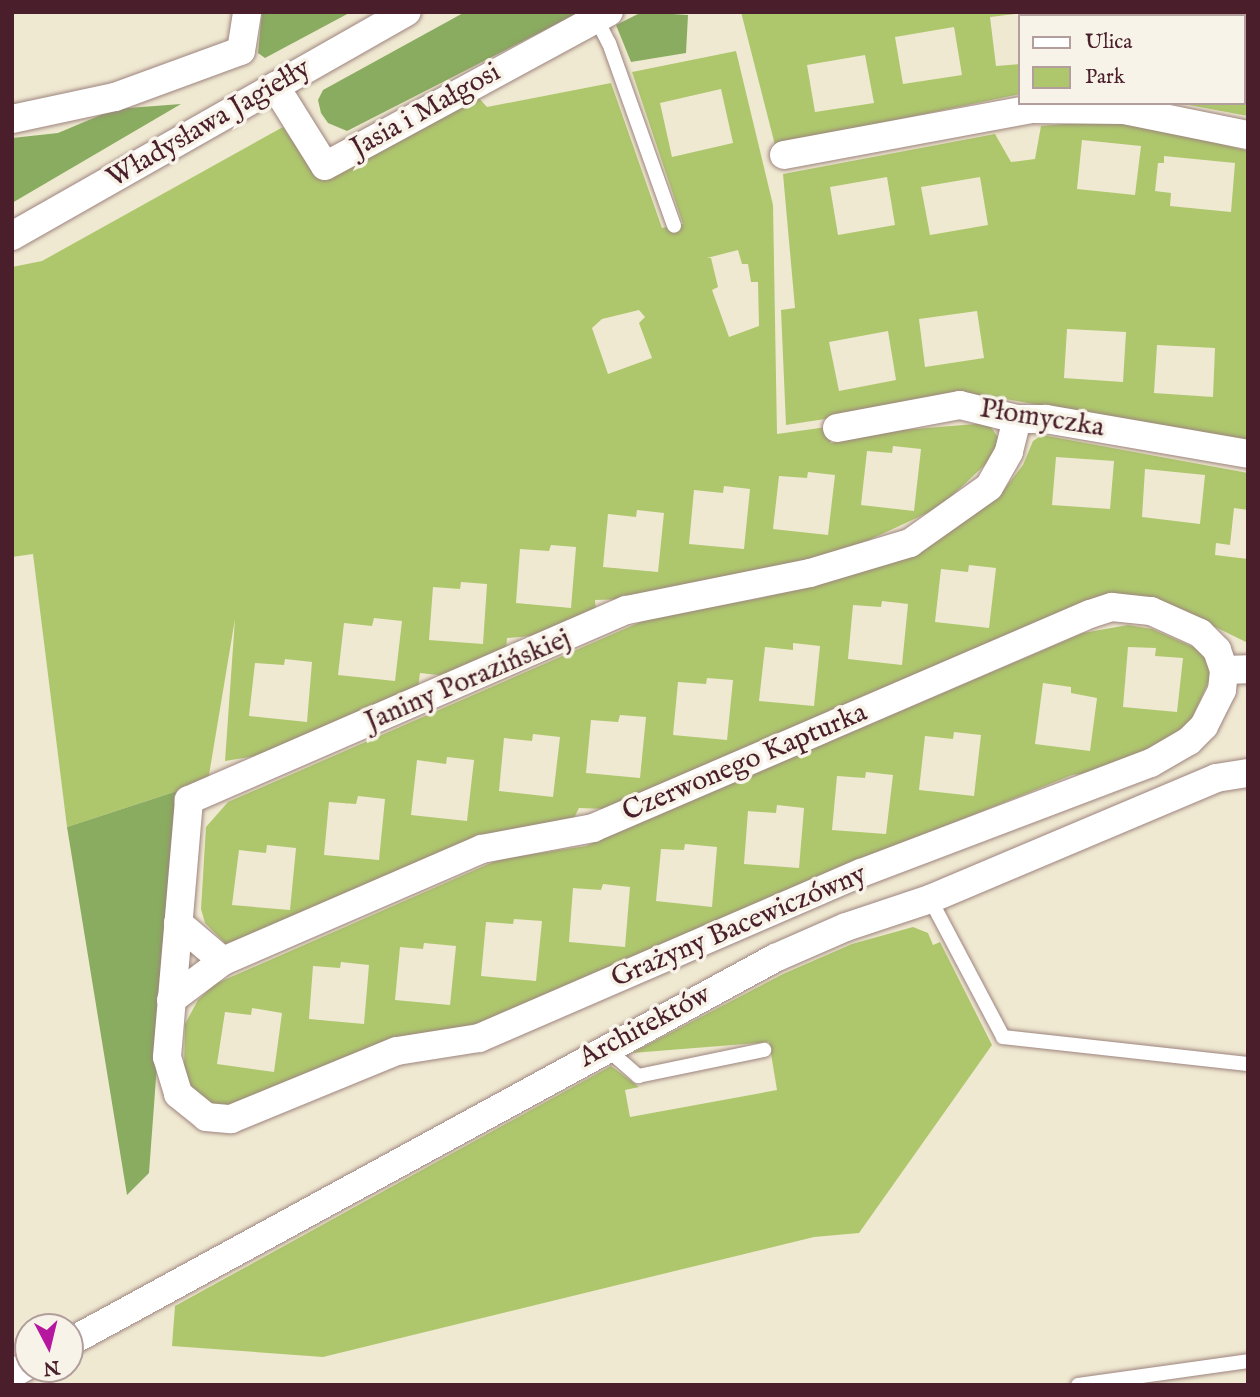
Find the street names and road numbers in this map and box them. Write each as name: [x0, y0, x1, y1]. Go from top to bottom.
street label: Władysława Jagiełły: [101, 52, 317, 196]
street label: Jasia i Małgosi: [345, 56, 507, 166]
street label: Płomyczka: [977, 393, 1107, 445]
street label: Janiny Porazińskiej: [360, 623, 576, 739]
street label: Czerwonego Kapturka: [618, 696, 872, 830]
street label: Grażyny Bacewiczówny: [606, 858, 872, 996]
street label: Architektów: [574, 978, 716, 1076]

